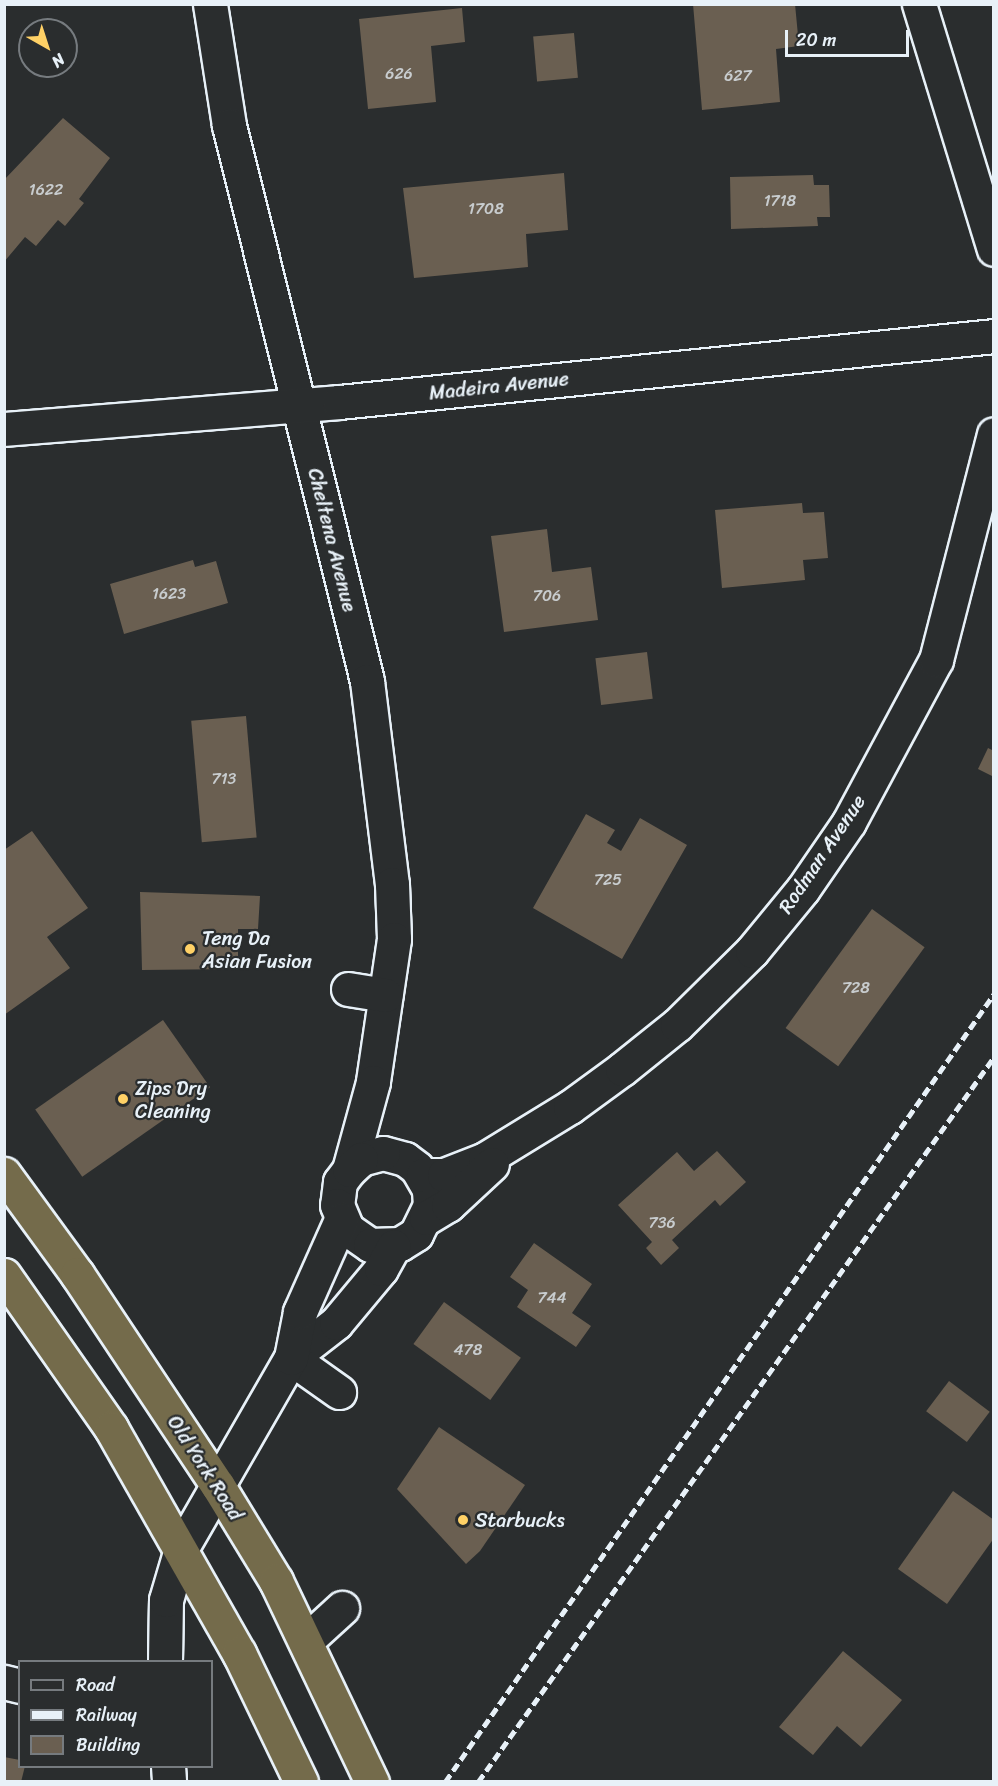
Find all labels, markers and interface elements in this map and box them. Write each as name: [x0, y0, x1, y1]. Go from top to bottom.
north arrow: [18, 18, 78, 78]
scale bar: [788, 18, 912, 56]
text: 20 m: [796, 24, 836, 56]
text: N: [45, 46, 72, 76]
house number: 626: [385, 64, 413, 84]
house number: 627: [724, 66, 752, 86]
house number: 1622: [29, 180, 63, 200]
house number: 1718: [764, 191, 796, 211]
house number: 1708: [468, 199, 504, 219]
street label: Madeira Avenue: [428, 367, 570, 405]
street label: Cheltena Avenue: [303, 466, 361, 614]
house number: 1623: [152, 584, 186, 604]
house number: 706: [533, 586, 561, 606]
house number: 713: [212, 769, 236, 789]
street label: Rodman Avenue: [773, 790, 871, 918]
house number: 725: [594, 870, 622, 890]
place label: Teng Da Asian Fusion: [202, 926, 313, 973]
marker: Teng Da Asian Fusion: [183, 942, 197, 956]
house number: 728: [842, 978, 870, 998]
place label: Zips Dry Cleaning: [135, 1076, 211, 1123]
marker: Zips Dry Cleaning: [116, 1092, 130, 1106]
house number: 736: [648, 1213, 676, 1233]
house number: 744: [537, 1288, 567, 1308]
house number: 478: [454, 1340, 482, 1360]
street label: Old York Road: [162, 1411, 248, 1525]
place label: Starbucks: [475, 1508, 565, 1532]
marker: Starbucks: [456, 1513, 470, 1527]
legend: [18, 1660, 213, 1768]
text: Road: [76, 1669, 115, 1701]
text: Railway: [76, 1699, 137, 1731]
text: Building: [76, 1729, 140, 1761]

